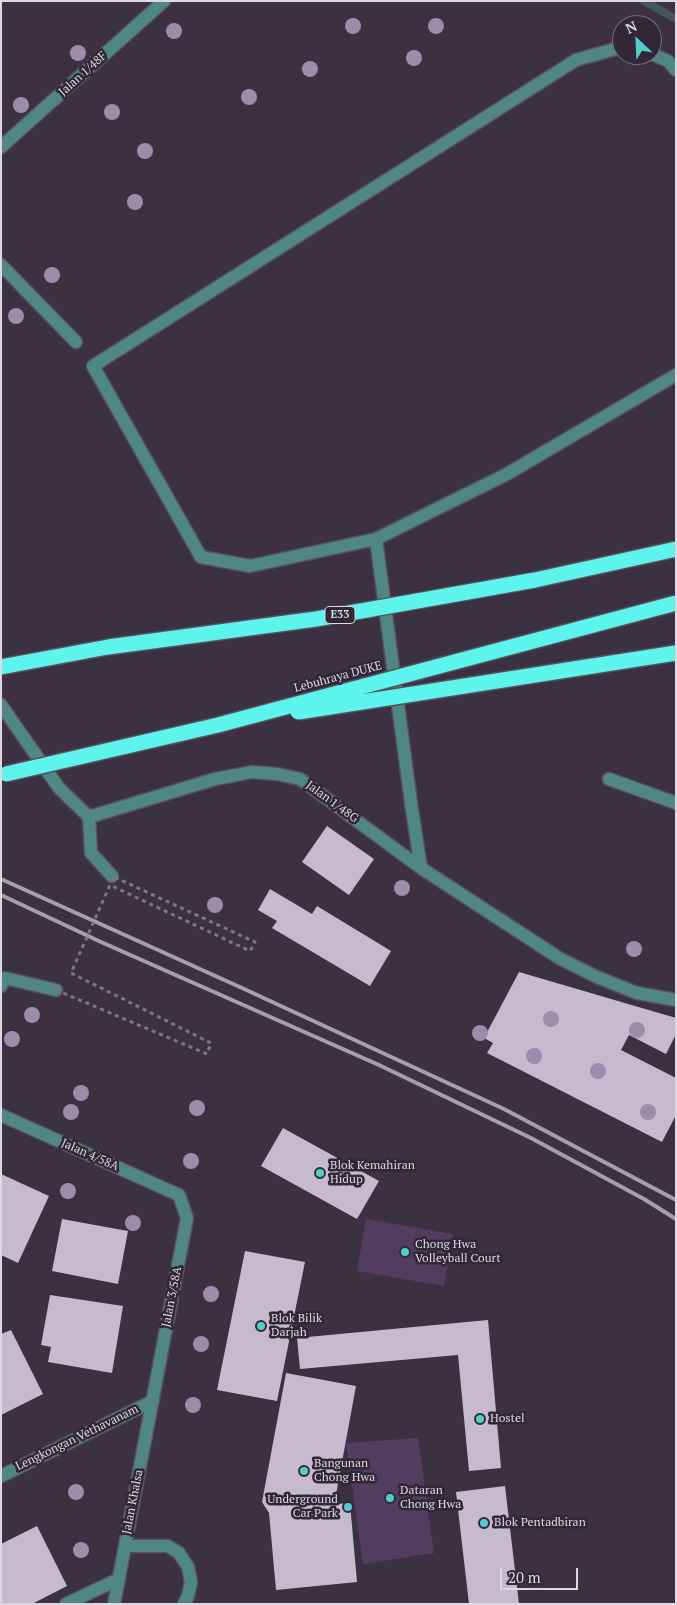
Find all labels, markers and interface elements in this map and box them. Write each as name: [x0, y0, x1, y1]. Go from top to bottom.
north arrow: [612, 15, 662, 65]
text: N: [622, 16, 640, 38]
street label: Jalan 1/48F: [56, 49, 110, 99]
road number: E33: [325, 606, 355, 624]
street label: Lebuhraya DUKE: [293, 658, 383, 696]
street label: Jalan 1/48G: [303, 778, 361, 826]
street label: Jalan 4/58A: [59, 1136, 121, 1174]
place label: Blok Kemahiran Hidup: [330, 1159, 415, 1187]
marker: Blok Kemahiran Hidup: [314, 1167, 326, 1179]
place label: Chong Hwa Volleyball Court: [415, 1238, 501, 1266]
marker: Chong Hwa Volleyball Court: [399, 1246, 411, 1258]
street label: Jalan 3/58A: [159, 1266, 185, 1328]
place label: Blok Bilik Darjah: [271, 1312, 322, 1340]
marker: Blok Bilik Darjah: [255, 1320, 267, 1332]
street label: Lengkongan Vethavanam: [13, 1402, 141, 1474]
place label: Hostel: [490, 1412, 525, 1426]
marker: Hostel: [474, 1413, 486, 1425]
place label: Bangunan Chong Hwa: [314, 1457, 375, 1485]
marker: Bangunan Chong Hwa: [298, 1465, 310, 1477]
street label: Jalan Khalsa: [120, 1468, 146, 1536]
place label: Dataran Chong Hwa: [400, 1484, 461, 1512]
marker: Dataran Chong Hwa: [384, 1492, 396, 1504]
place label: Underground Car Park: [267, 1493, 338, 1521]
marker: Underground Car Park: [342, 1501, 354, 1513]
place label: Blok Pentadbiran: [494, 1516, 586, 1530]
marker: Blok Pentadbiran: [478, 1517, 490, 1529]
scale bar: [502, 1558, 580, 1590]
text: 20 m: [508, 1567, 541, 1587]

